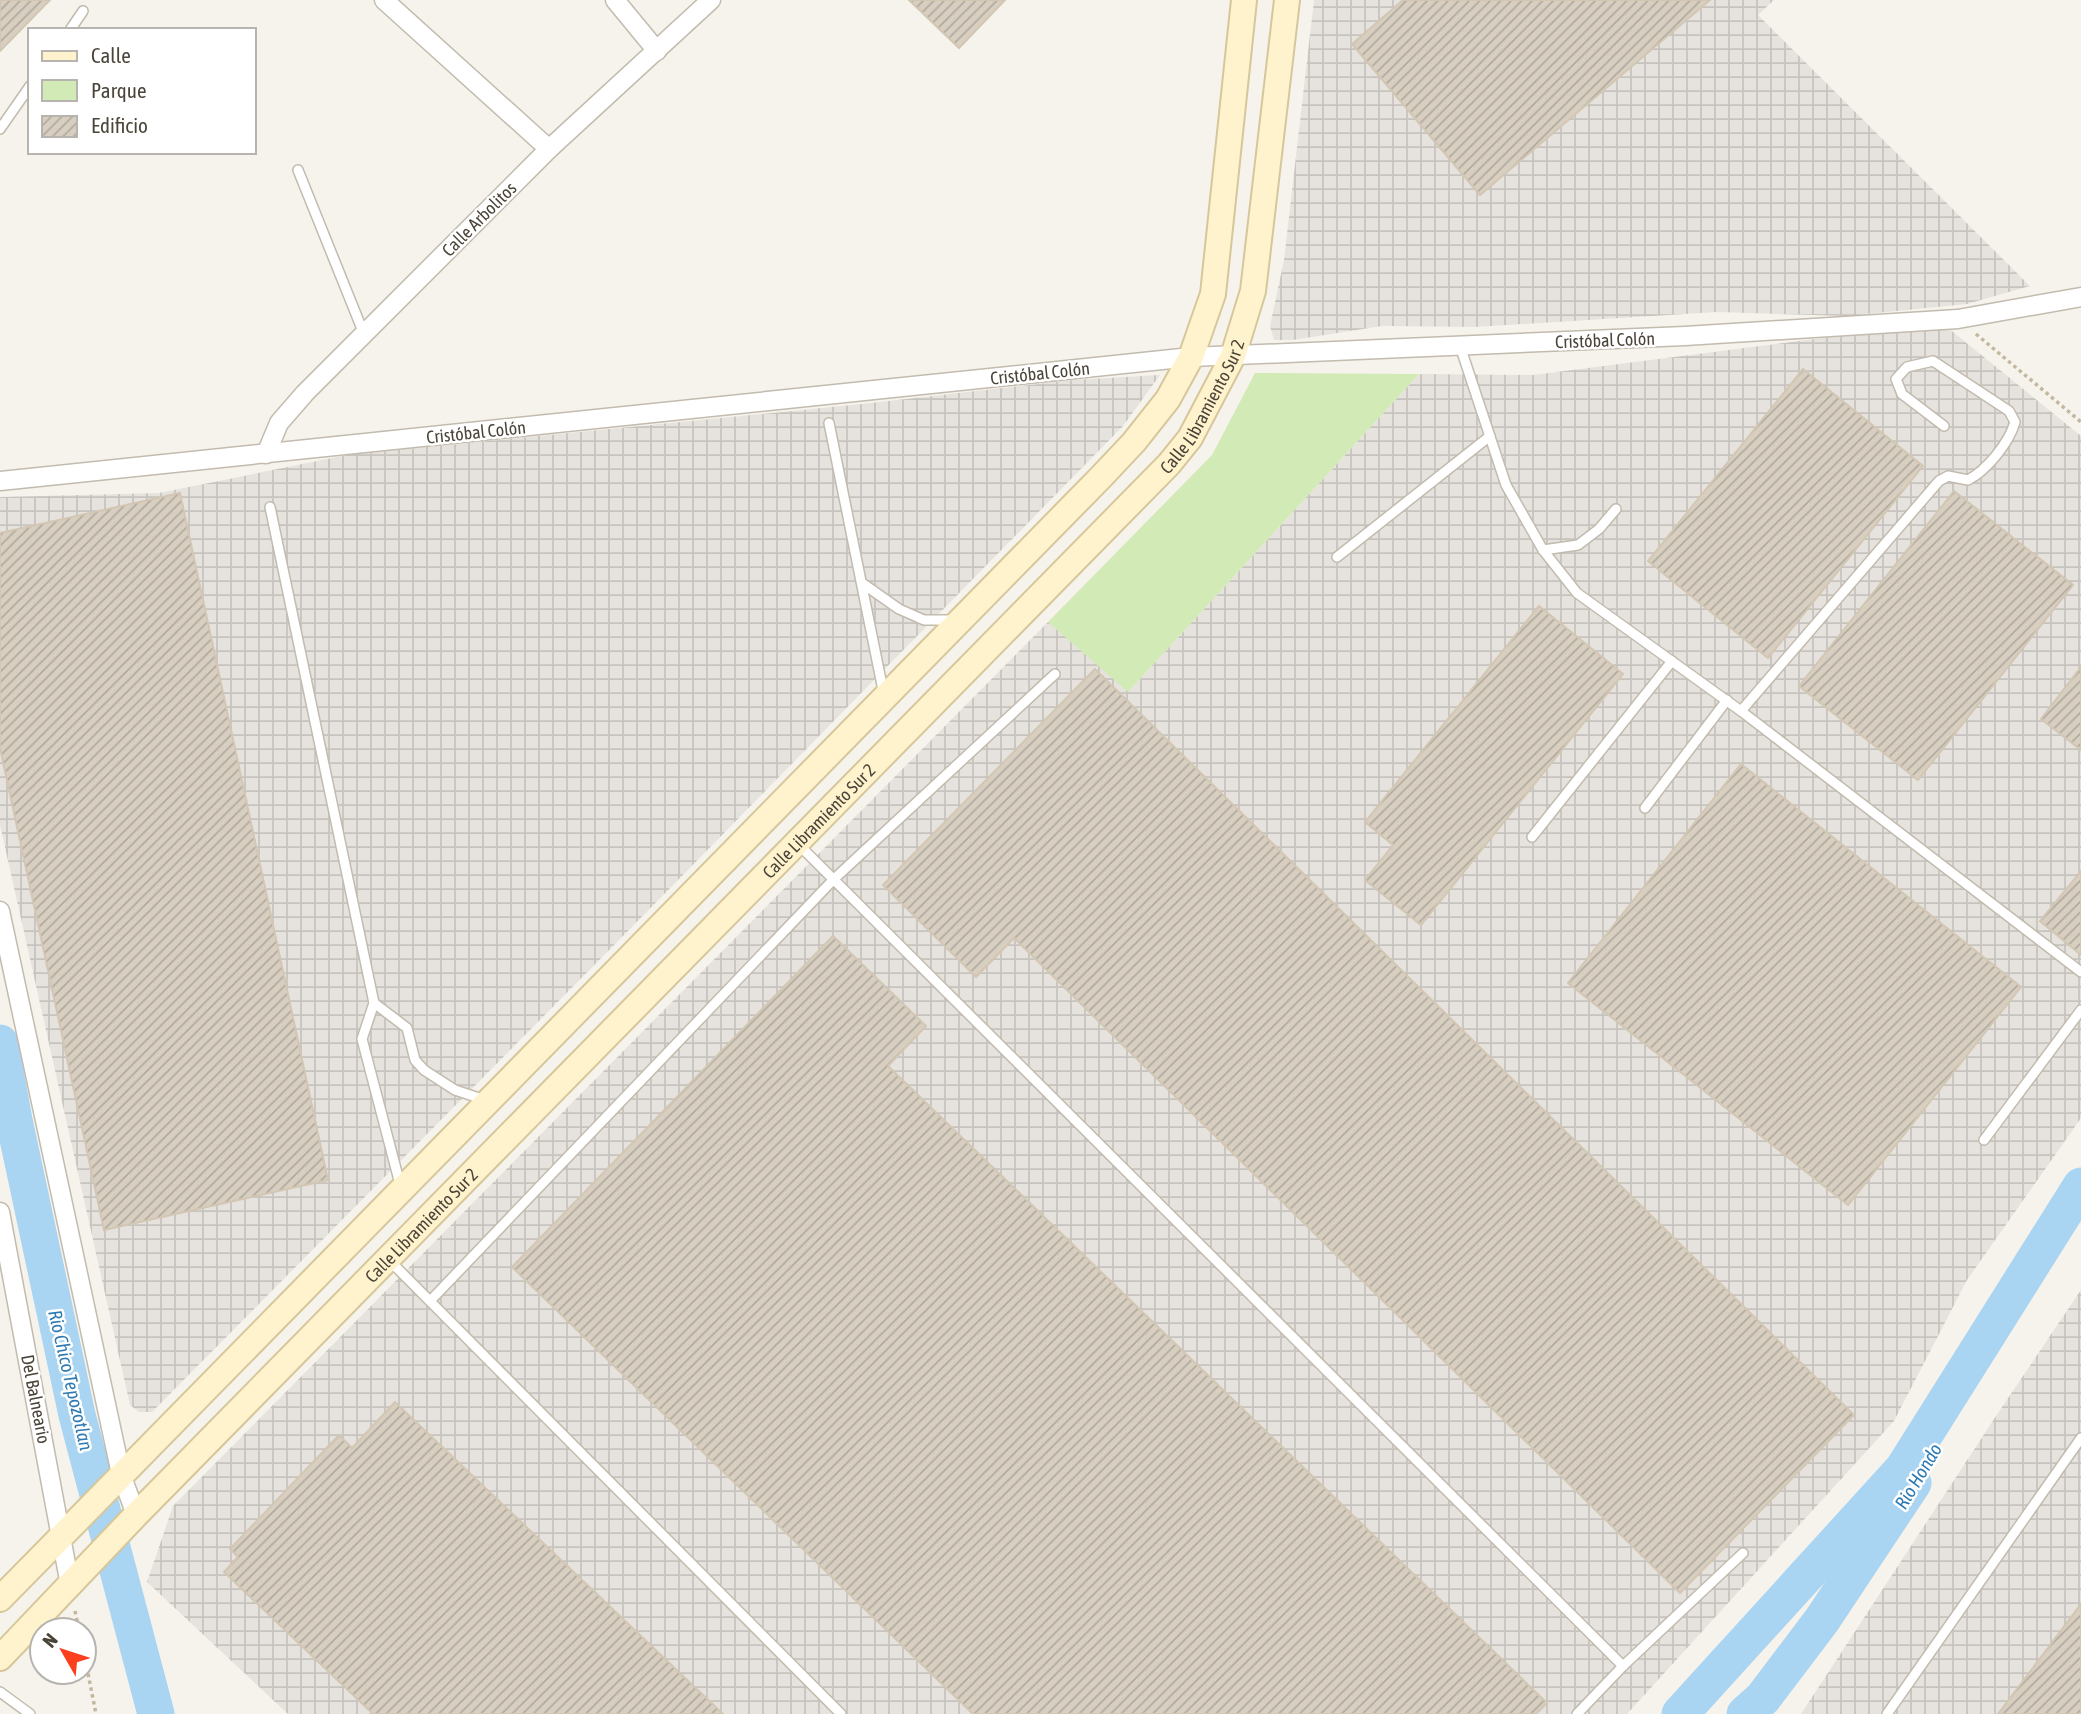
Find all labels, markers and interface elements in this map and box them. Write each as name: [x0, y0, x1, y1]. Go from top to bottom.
legend: [28, 28, 256, 154]
text: Calle: [91, 43, 131, 67]
text: Parque: [91, 78, 146, 102]
text: Edificio: [91, 113, 148, 137]
street label: Calle Arbolitos: [438, 178, 520, 260]
street label: Cristóbal Colón: [1555, 328, 1655, 352]
street label: Calle Libramiento Sur 2: [1155, 337, 1248, 478]
street label: Cristóbal Colón: [989, 357, 1091, 389]
street label: Cristóbal Colón: [425, 416, 527, 448]
street label: Calle Libramiento Sur 2: [758, 759, 879, 882]
street label: Calle Libramiento Sur 2: [360, 1163, 482, 1287]
water label: Rio Chico Tepozotlan: [44, 1308, 98, 1452]
street label: Del Balneario: [17, 1353, 55, 1445]
water label: Rio Hondo: [1890, 1439, 1946, 1513]
north arrow: [28, 1616, 98, 1686]
text: N: [38, 1629, 62, 1652]

